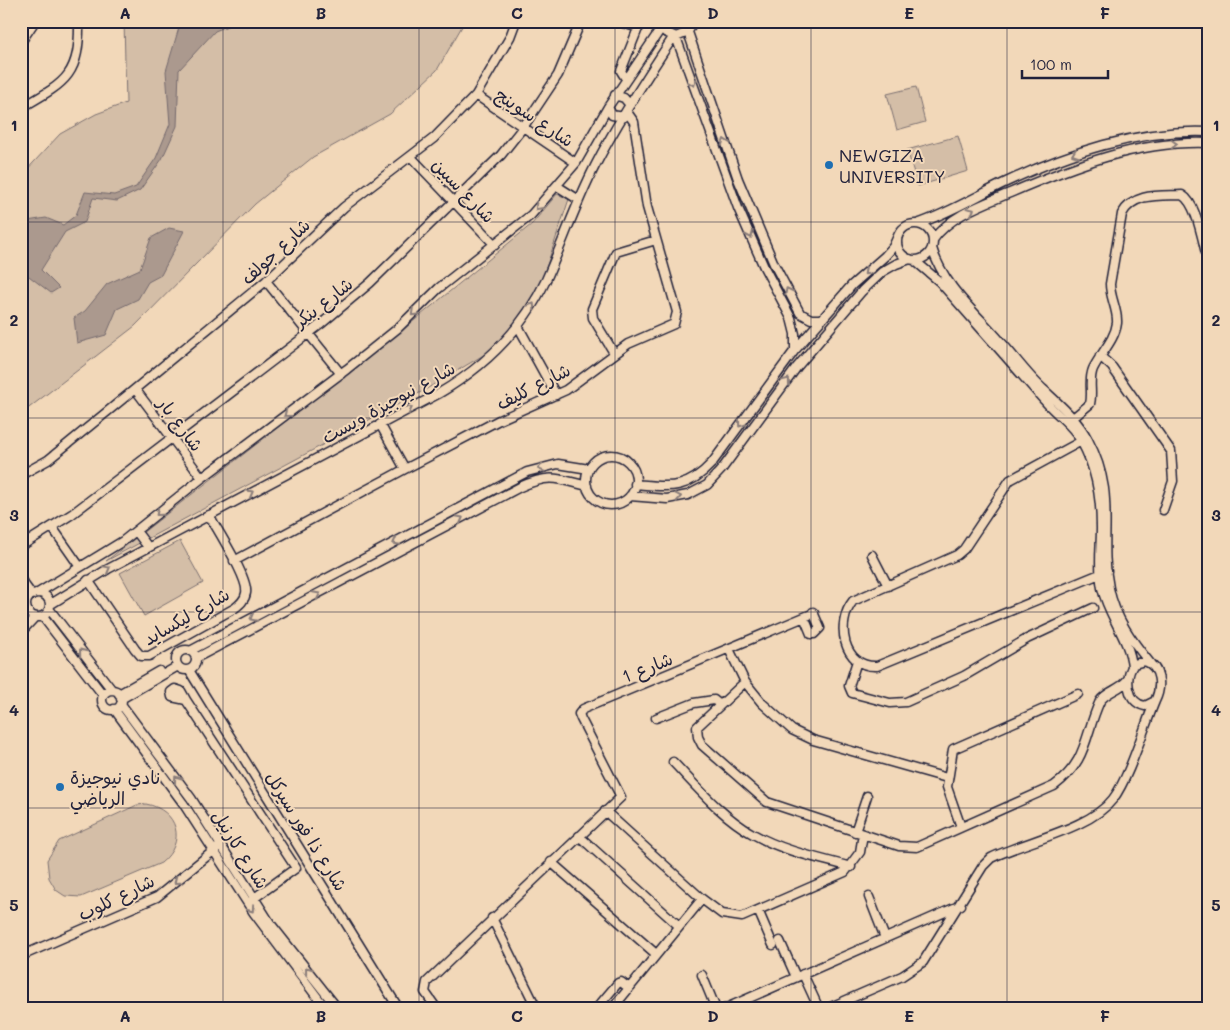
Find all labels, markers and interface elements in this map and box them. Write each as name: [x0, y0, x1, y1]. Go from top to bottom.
text: A: [119, 2, 131, 23]
text: B: [316, 2, 326, 23]
text: C: [511, 2, 523, 23]
text: D: [707, 2, 719, 23]
text: E: [904, 2, 914, 23]
text: F: [1100, 2, 1110, 23]
scale bar: [1022, 48, 1109, 80]
text: 100 m: [1030, 54, 1072, 74]
one-way arrow: [687, 78, 697, 86]
street label: شارع سوينج: [491, 82, 579, 153]
text: 1: [10, 114, 18, 135]
text: 1: [1212, 114, 1220, 135]
one-way arrow: [721, 138, 731, 147]
one-way arrow: [1171, 139, 1179, 150]
place label: NEWGIZA UNIVERSITY: [839, 143, 945, 188]
one-way arrow: [1072, 148, 1080, 158]
street label: شارع سبين: [426, 152, 501, 228]
marker: NEWGIZA UNIVERSITY: [823, 159, 835, 171]
one-way arrow: [535, 202, 544, 211]
one-way arrow: [966, 207, 975, 217]
street label: شارع جولف: [235, 213, 316, 290]
one-way arrow: [743, 230, 754, 239]
one-way arrow: [863, 266, 872, 275]
street label: شارع بنكر: [287, 271, 358, 335]
one-way arrow: [784, 288, 794, 297]
one-way arrow: [525, 302, 535, 311]
one-way arrow: [411, 307, 420, 316]
text: 2: [10, 309, 19, 330]
text: 2: [1212, 309, 1221, 330]
street label: شارع نيوجيزة ويست: [317, 355, 459, 450]
street label: شارع كليف: [492, 357, 575, 416]
one-way arrow: [781, 378, 789, 387]
street label: شارع بار: [151, 391, 209, 456]
one-way arrow: [404, 405, 413, 415]
one-way arrow: [283, 408, 293, 417]
one-way arrow: [738, 418, 747, 428]
one-way arrow: [536, 462, 545, 473]
one-way arrow: [245, 489, 254, 499]
one-way arrow: [674, 492, 682, 503]
text: 3: [9, 504, 19, 525]
text: 3: [1211, 504, 1221, 525]
one-way arrow: [155, 508, 164, 517]
one-way arrow: [455, 515, 464, 525]
one-way arrow: [393, 536, 402, 546]
one-way arrow: [102, 566, 111, 576]
street label: شارع ليكسايد: [139, 582, 234, 651]
one-way arrow: [311, 591, 320, 601]
one-way arrow: [249, 612, 258, 622]
street label: شارع 1: [618, 646, 676, 689]
one-way arrow: [79, 649, 87, 658]
text: 4: [9, 699, 19, 720]
text: 4: [1211, 699, 1221, 720]
place label: نادي نيوجيزة الرياضي: [70, 765, 160, 815]
street label: شارع ذا فور سيركل: [260, 767, 353, 896]
one-way arrow: [173, 775, 183, 784]
marker: نادي نيوجيزة الرياضي: [54, 781, 66, 793]
street label: شارع كارنيل: [206, 805, 275, 894]
street label: شارع كلوب: [74, 868, 159, 927]
one-way arrow: [173, 876, 182, 885]
text: 5: [9, 894, 19, 915]
text: 5: [1211, 894, 1221, 915]
one-way arrow: [245, 903, 254, 913]
one-way arrow: [305, 967, 313, 976]
text: A: [119, 1005, 131, 1026]
text: B: [316, 1005, 326, 1026]
text: C: [511, 1005, 523, 1026]
text: D: [707, 1005, 719, 1026]
text: E: [904, 1005, 914, 1026]
text: F: [1100, 1005, 1110, 1026]

